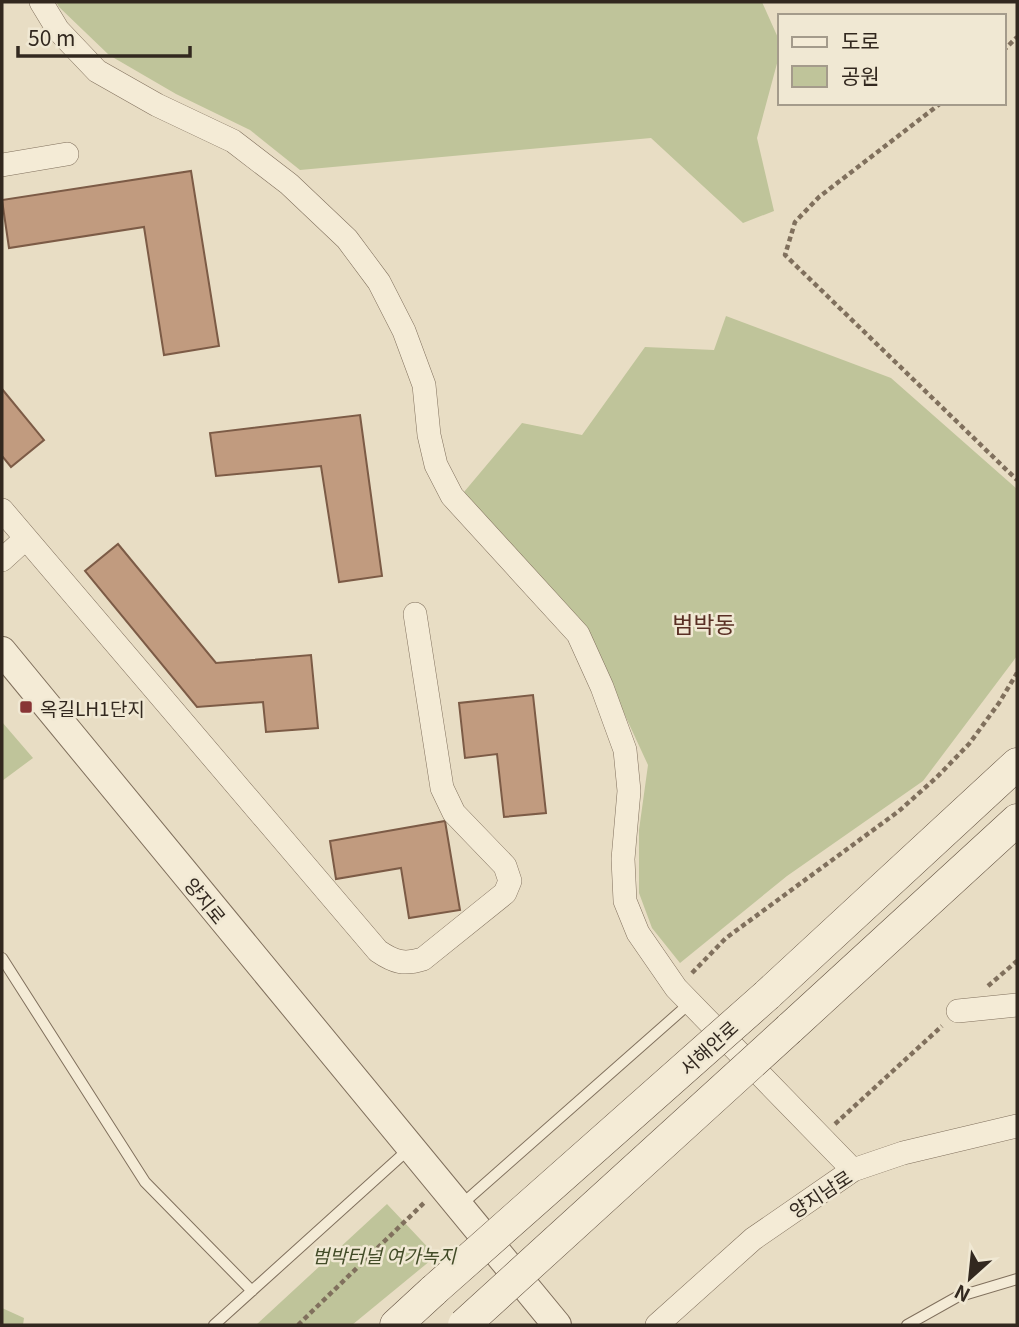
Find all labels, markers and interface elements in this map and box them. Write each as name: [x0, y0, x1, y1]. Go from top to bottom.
scale bar: [18, 14, 189, 58]
legend: [778, 14, 1005, 105]
text: 50 m: [28, 22, 75, 52]
text: 도로: [841, 25, 880, 55]
text: 공원: [841, 60, 880, 90]
district label: 범박동: [672, 606, 736, 640]
place label: 옥길LH1단지: [40, 694, 145, 721]
marker: 옥길LH1단지: [18, 699, 34, 715]
street label: 양지로: [179, 871, 233, 929]
street label: 서해안로: [673, 1014, 743, 1080]
street label: 양지남로: [783, 1163, 857, 1223]
park label: 범박터널 여가녹지: [312, 1241, 458, 1268]
north arrow: [935, 1243, 1005, 1313]
text: N: [949, 1279, 974, 1310]

